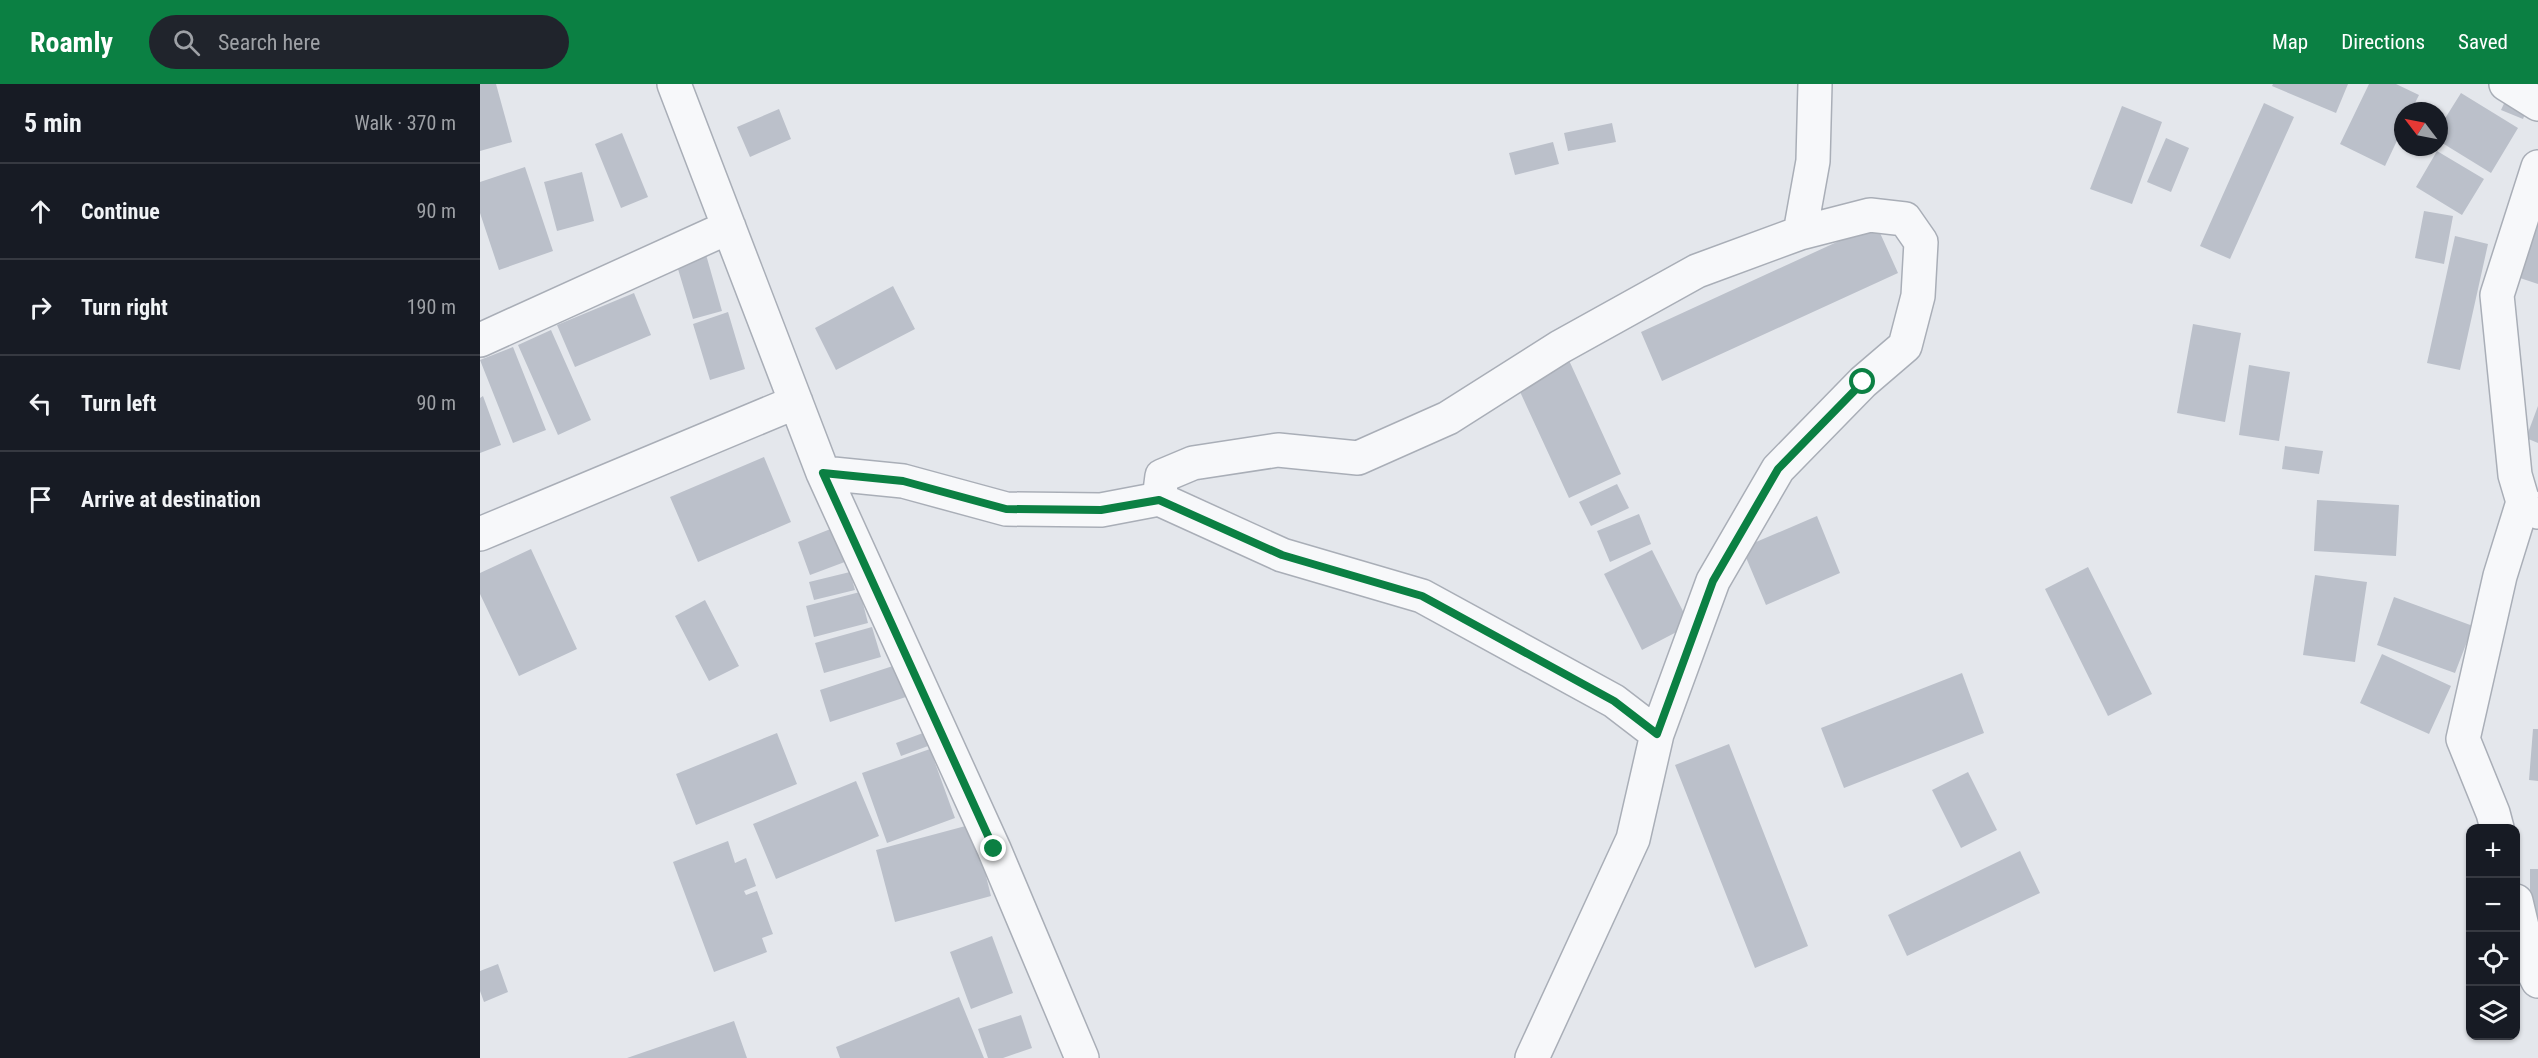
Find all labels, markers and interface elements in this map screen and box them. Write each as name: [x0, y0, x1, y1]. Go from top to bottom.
search box: [149, 15, 569, 69]
text: Roamly: [30, 26, 113, 59]
icon: search: [170, 26, 203, 59]
text: Search here: [218, 30, 320, 55]
text: Map: [2272, 30, 2308, 54]
text: Directions: [2341, 30, 2425, 54]
text: Saved: [2458, 30, 2508, 54]
north arrow: [2394, 102, 2448, 156]
text: 5 min: [24, 108, 82, 138]
text: Walk · 370 m: [355, 111, 456, 135]
icon: ahead: [24, 195, 57, 228]
text: Continue: [81, 199, 160, 224]
text: 90 m: [417, 199, 456, 223]
icon: right: [24, 291, 57, 324]
text: Turn right: [81, 295, 168, 320]
text: 190 m: [407, 295, 456, 319]
route start: [1849, 368, 1875, 394]
icon: left: [24, 387, 57, 420]
text: Turn left: [81, 391, 156, 416]
text: 90 m: [417, 391, 456, 415]
icon: arrive: [24, 483, 57, 516]
text: Arrive at destination: [81, 487, 261, 512]
map controls: [2466, 824, 2520, 1040]
button: +: [2466, 824, 2520, 878]
route end: [980, 835, 1006, 861]
button: −: [2466, 878, 2520, 932]
button: locate: [2466, 932, 2520, 986]
button: layers: [2466, 986, 2520, 1040]

